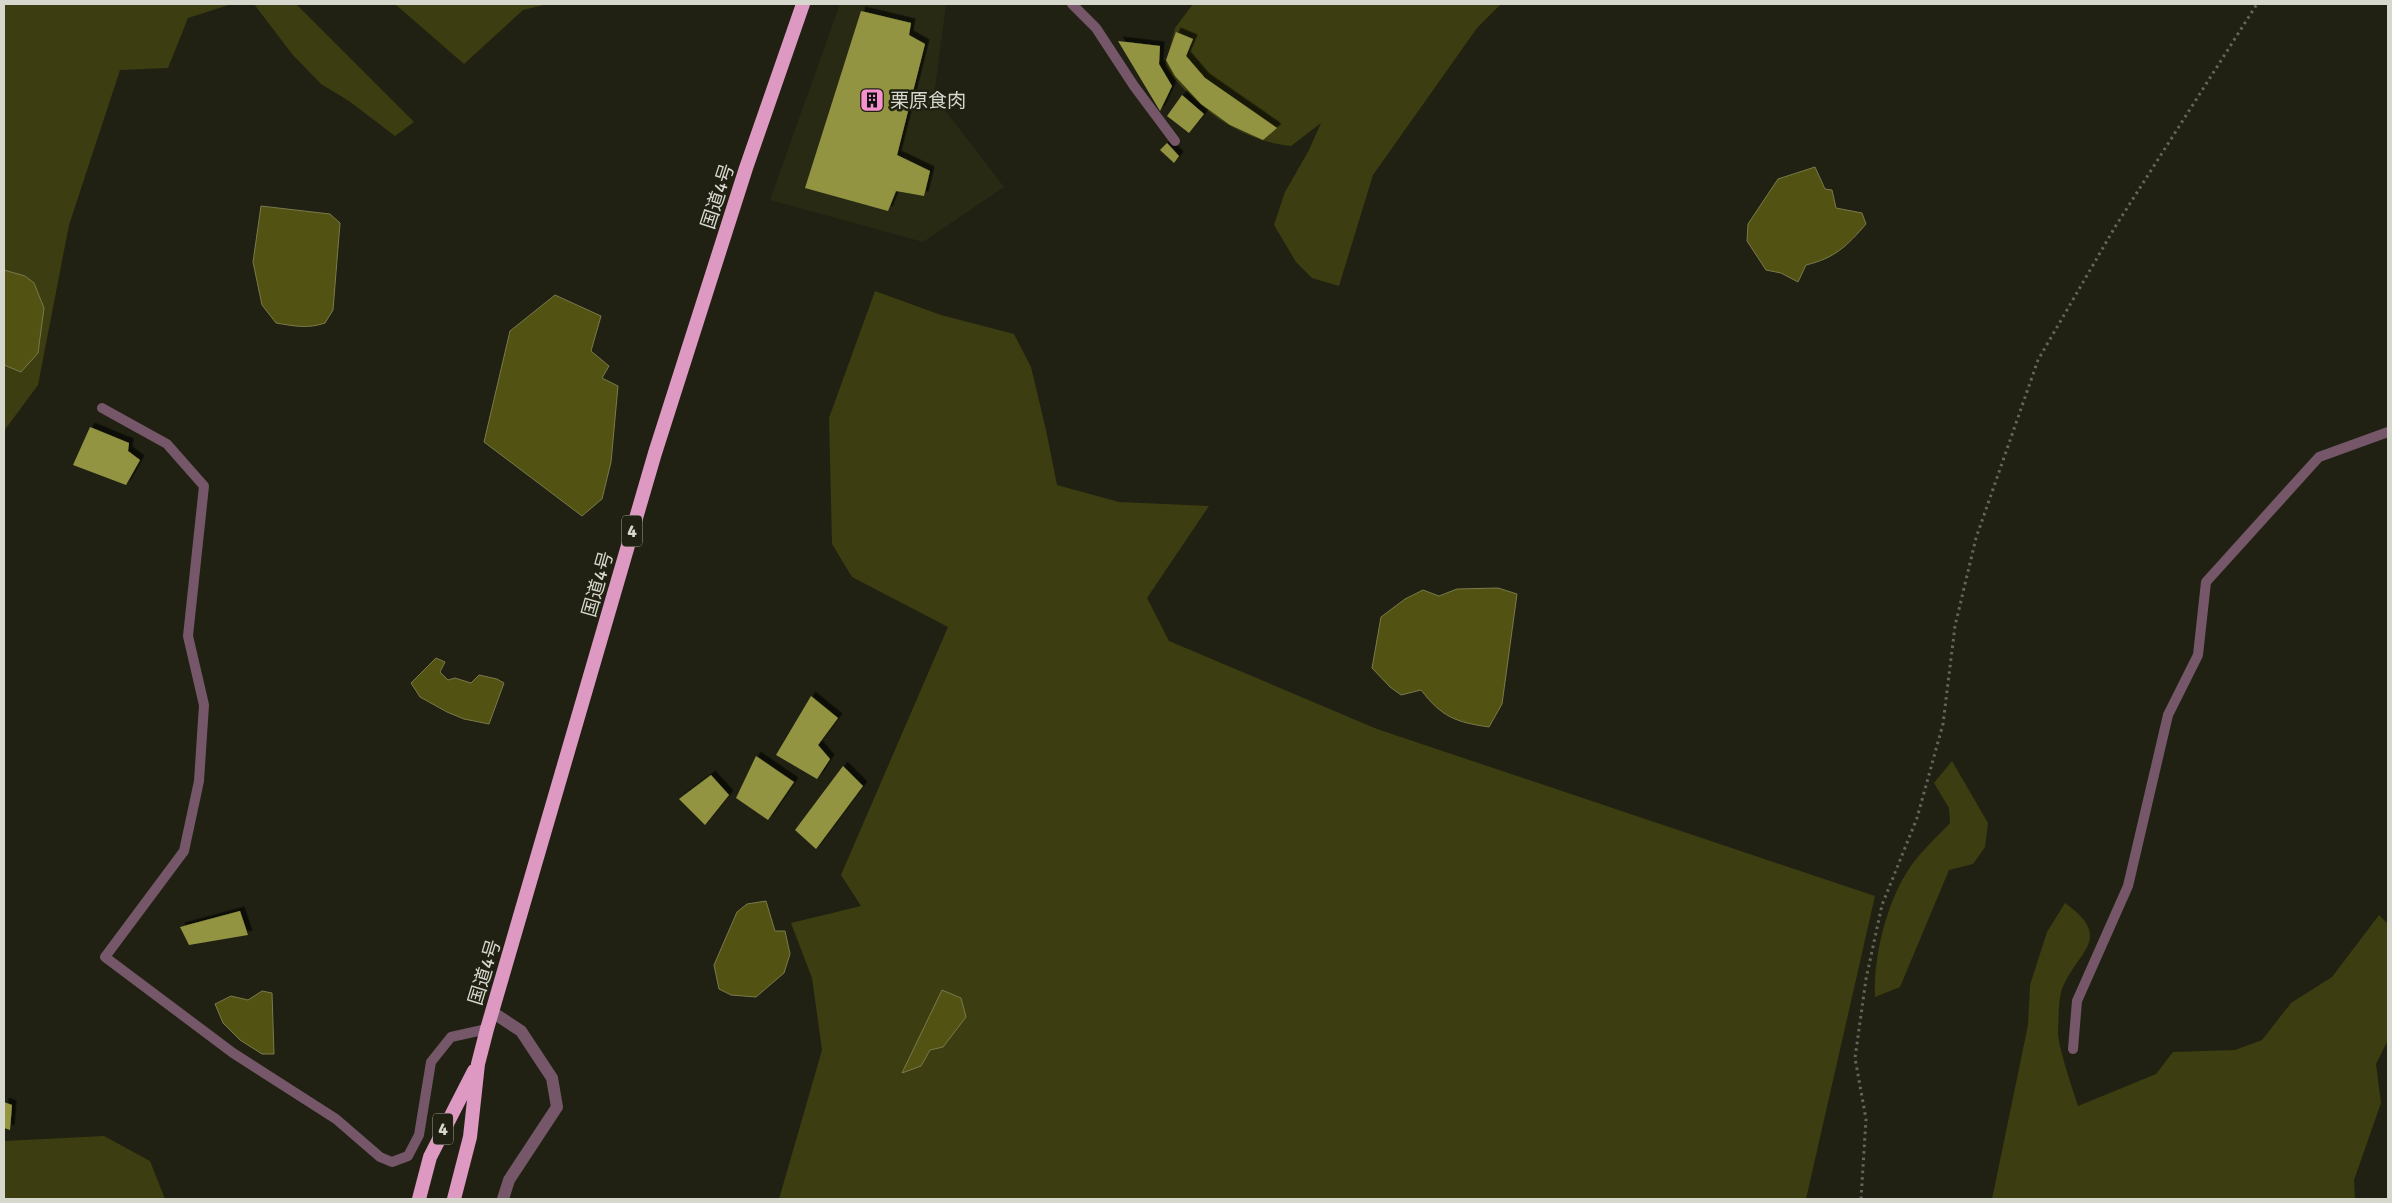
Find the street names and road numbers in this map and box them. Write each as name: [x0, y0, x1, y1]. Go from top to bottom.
street label: 国道4号: [696, 161, 740, 232]
road number: 4: [622, 516, 642, 546]
street label: 国道4号: [577, 549, 619, 620]
street label: 国道4号: [464, 937, 506, 1008]
road number: 4: [433, 1114, 453, 1144]

